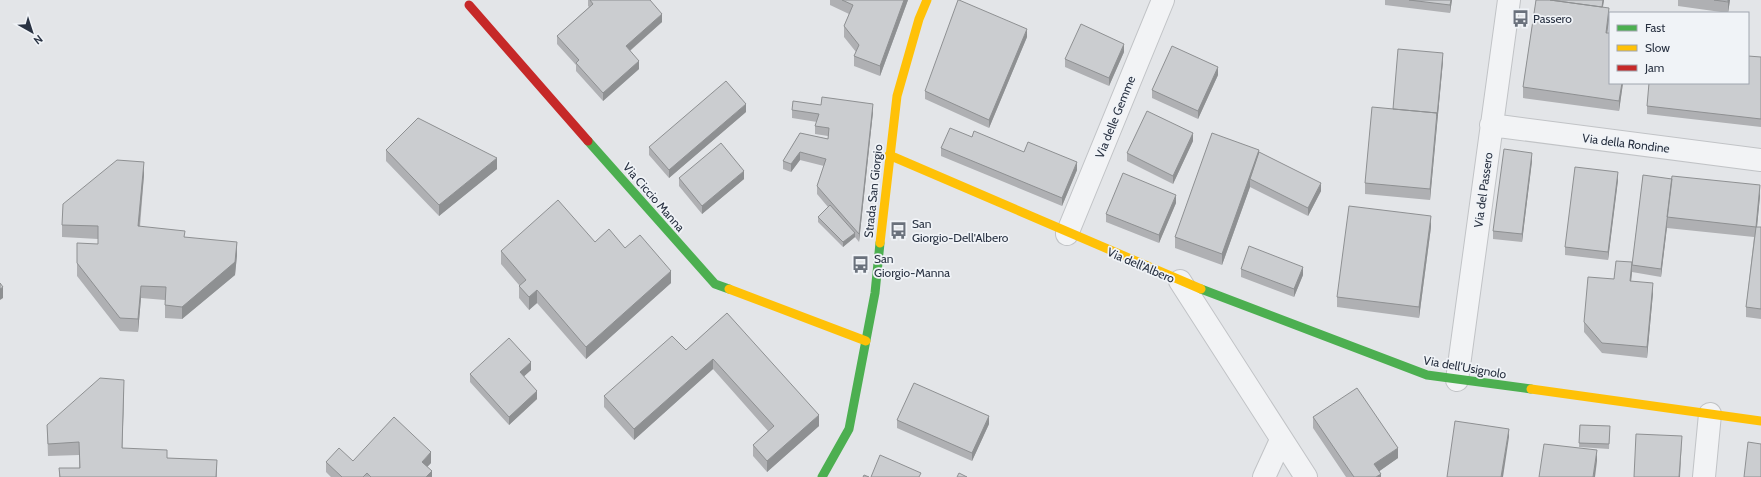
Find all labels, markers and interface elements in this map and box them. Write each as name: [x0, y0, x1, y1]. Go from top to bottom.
bus stop icon: Passero: [1510, 8, 1530, 28]
place label: Passero: [1533, 11, 1572, 26]
north arrow: [12, 12, 52, 52]
legend: [1609, 12, 1749, 84]
text: Fast: [1645, 20, 1665, 35]
text: N: [31, 32, 46, 48]
text: Slow: [1645, 40, 1670, 55]
text: Jam: [1644, 60, 1664, 75]
street label: Via delle Gemme: [1092, 74, 1138, 160]
street label: Via della Rondine: [1581, 130, 1671, 156]
street label: Strada San Giorgio: [861, 143, 885, 238]
street label: Via del Passero: [1470, 151, 1496, 229]
street label: Via Ciccio Manna: [620, 159, 688, 235]
place label: San Giorgio-Dell'Albero: [912, 216, 1009, 245]
bus stop icon: San Giorgio-Dell'Albero: [889, 220, 909, 240]
street label: Via dell'Albero: [1105, 244, 1177, 286]
place label: San Giorgio-Manna: [874, 251, 950, 280]
bus stop icon: San Giorgio-Manna: [851, 255, 871, 275]
street label: Via dell'Usignolo: [1422, 352, 1508, 382]

